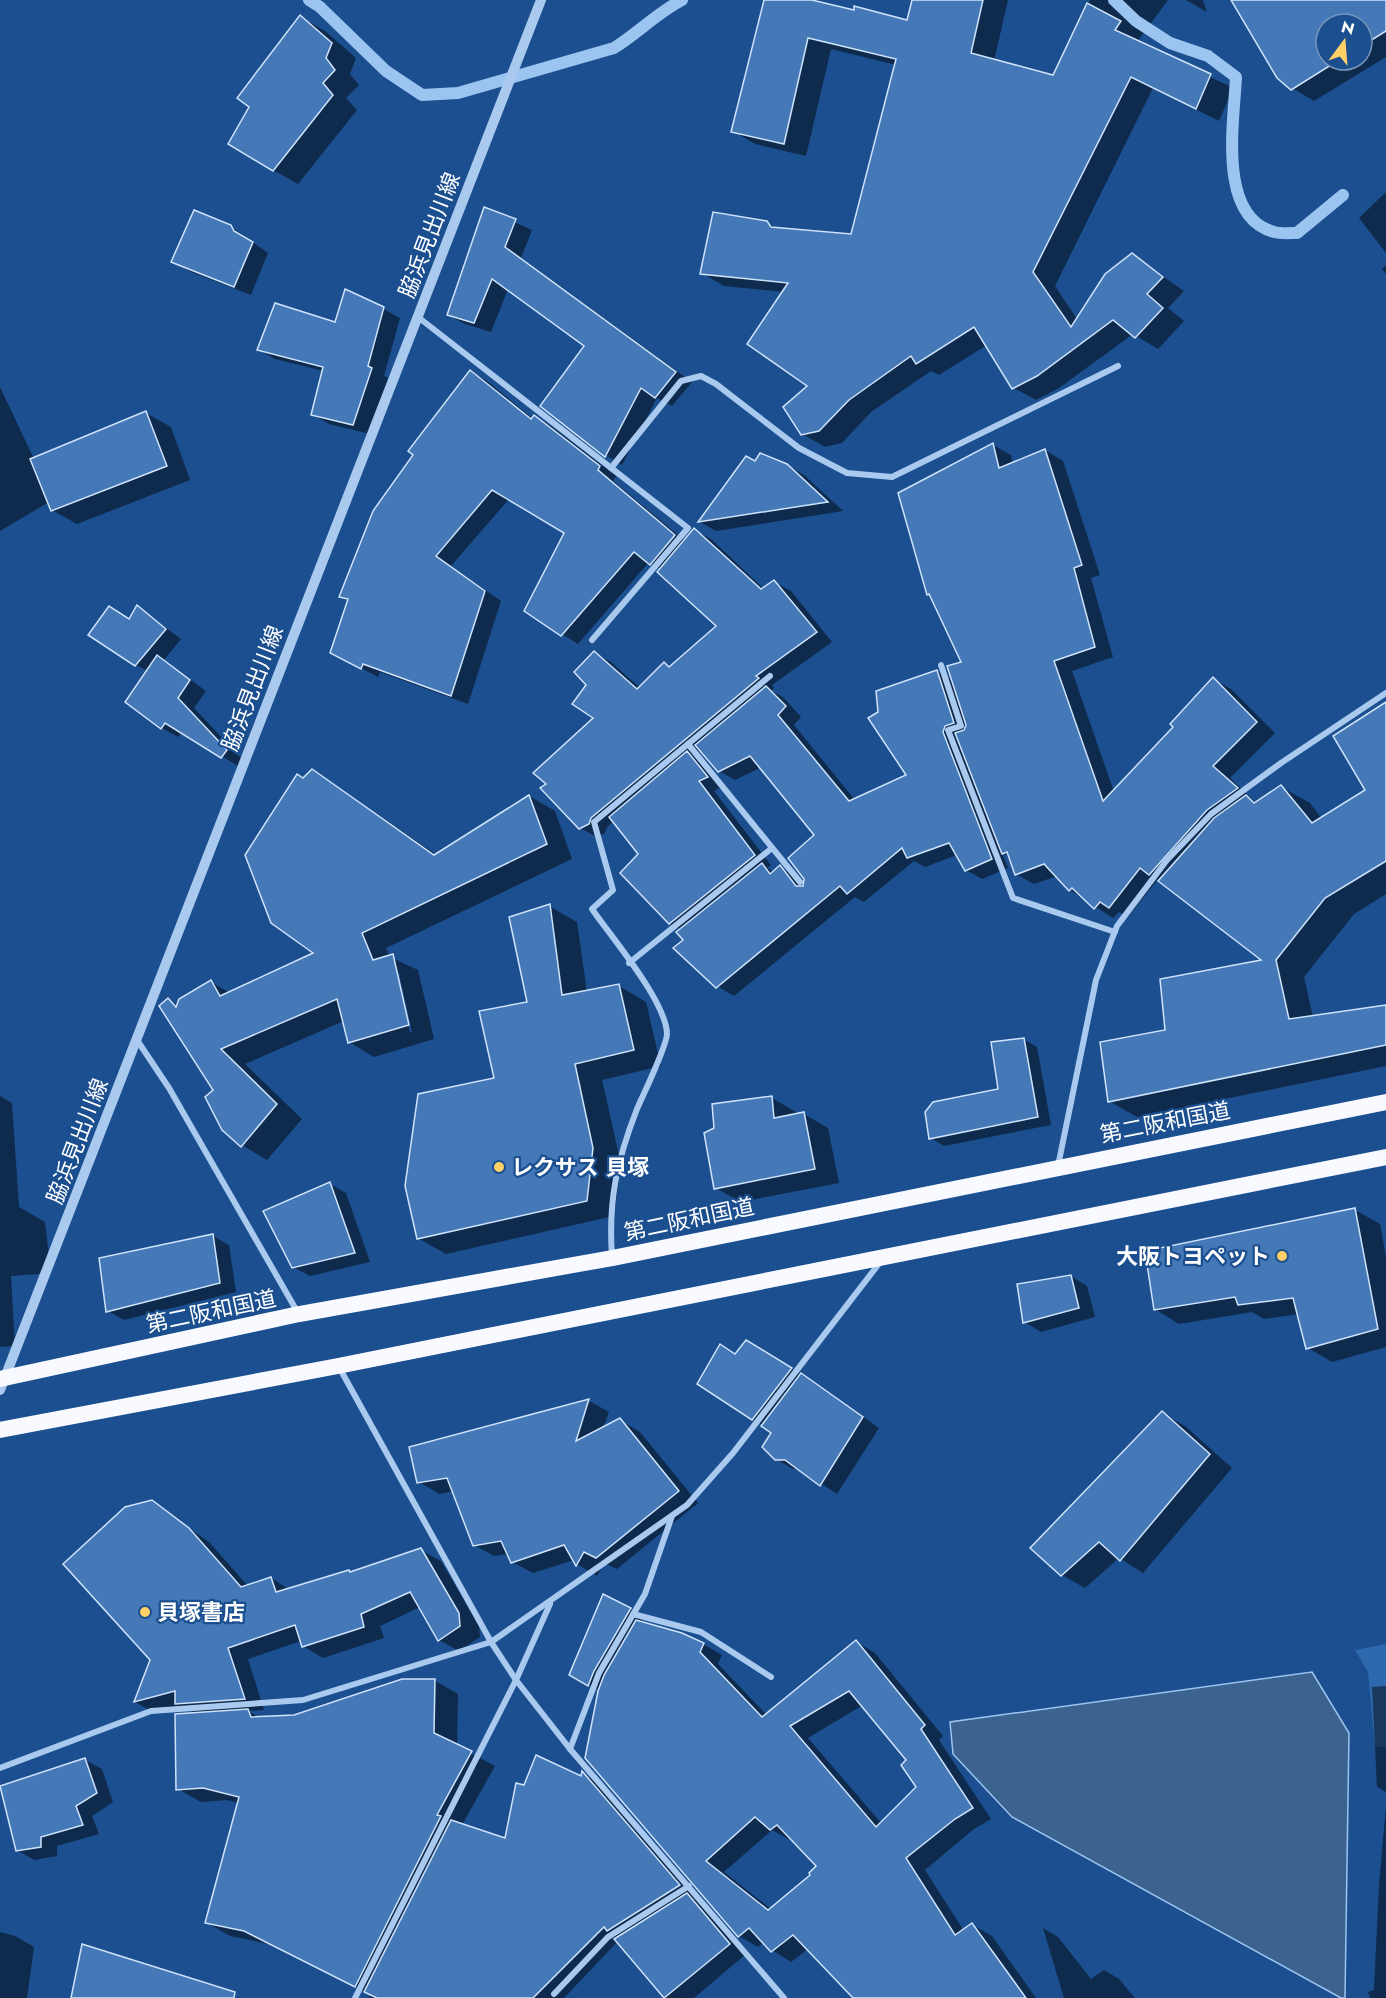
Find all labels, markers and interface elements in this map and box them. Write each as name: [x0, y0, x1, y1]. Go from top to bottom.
north arrow: [1314, 12, 1374, 72]
text: N: [1339, 15, 1357, 41]
street label: 脇浜見出川線: [390, 168, 468, 302]
street label: 脇浜見出川線: [213, 621, 291, 755]
street label: 脇浜見出川線: [38, 1074, 116, 1208]
street label: 第二阪和国道: [1097, 1094, 1233, 1150]
place label: レクサス 貝塚: [511, 1151, 649, 1183]
marker: レクサス 貝塚: [492, 1160, 506, 1174]
street label: 第二阪和国道: [621, 1190, 757, 1248]
place label: 大阪トヨペット: [1116, 1240, 1270, 1272]
marker: 大阪トヨペット: [1275, 1249, 1289, 1263]
street label: 第二阪和国道: [143, 1282, 279, 1340]
place label: 貝塚書店: [157, 1596, 245, 1628]
marker: 貝塚書店: [138, 1605, 152, 1619]

